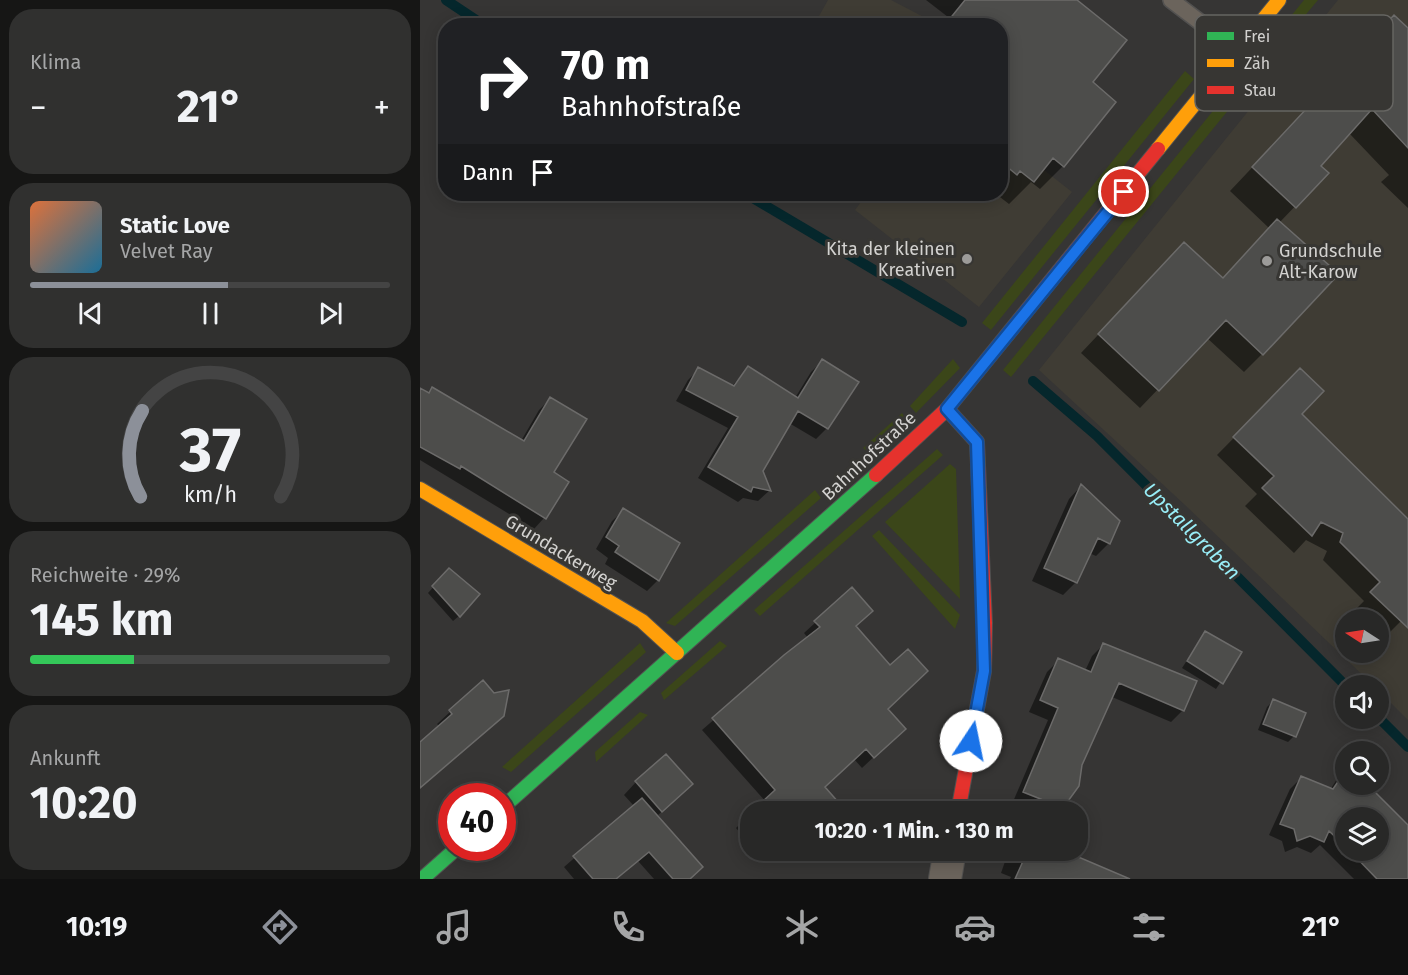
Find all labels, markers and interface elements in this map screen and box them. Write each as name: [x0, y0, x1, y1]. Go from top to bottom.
legend: [1195, 15, 1393, 111]
text: Frei: [1244, 27, 1270, 46]
text: 70 m: [561, 40, 650, 90]
icon: right: [462, 42, 540, 120]
text: Klima: [30, 50, 81, 74]
text: Zäh: [1244, 54, 1270, 73]
text: 21°: [177, 80, 243, 134]
text: Stau: [1244, 81, 1276, 100]
text: −: [30, 88, 47, 128]
text: +: [374, 88, 390, 128]
text: Bahnhofstraße: [561, 91, 742, 123]
icon: arrive: [526, 156, 559, 189]
text: Dann: [462, 159, 514, 186]
pin: [1098, 166, 1149, 217]
icon: arrive: [1107, 175, 1140, 208]
text: Static Love: [120, 212, 230, 239]
place label: Kita der kleinen Kreativen: [826, 238, 955, 281]
text: Velvet Ray: [120, 239, 213, 263]
place label: Grundschule Alt-Karow: [1279, 240, 1382, 283]
marker: Kita der kleinen Kreativen: [960, 252, 974, 266]
marker: Grundschule Alt-Karow: [1260, 254, 1274, 268]
icon: previous: [74, 297, 107, 330]
icon: pause: [194, 297, 227, 330]
icon: next: [314, 297, 347, 330]
street label: Bahnhofstraße: [817, 407, 921, 505]
text: 37: [178, 413, 241, 488]
water label: Upstallgraben: [1139, 478, 1245, 584]
text: km/h: [183, 482, 237, 508]
street label: Grundackerweg: [501, 510, 621, 594]
text: Reichweite · 29%: [30, 563, 180, 587]
text: 145 km: [30, 593, 174, 647]
north arrow: [1335, 609, 1389, 663]
map controls: [1335, 609, 1389, 861]
button: sound: [1335, 675, 1389, 729]
position arrow: [939, 709, 1003, 773]
button: search: [1335, 741, 1389, 795]
text: Ankunft: [30, 746, 101, 770]
text: 10:20: [30, 776, 138, 830]
speed limit sign: 40: [438, 783, 516, 861]
button: layers: [1335, 807, 1389, 861]
text: 10:20 · 1 Min. · 130 m: [814, 817, 1014, 844]
icon: directions: [259, 906, 301, 948]
icon: music: [433, 906, 475, 948]
icon: phone: [607, 906, 649, 948]
icon: climate: [781, 906, 823, 948]
icon: car: [954, 906, 996, 948]
icon: filters: [1128, 906, 1170, 948]
text: 10:19: [66, 911, 127, 943]
text: 21°: [1302, 911, 1342, 943]

